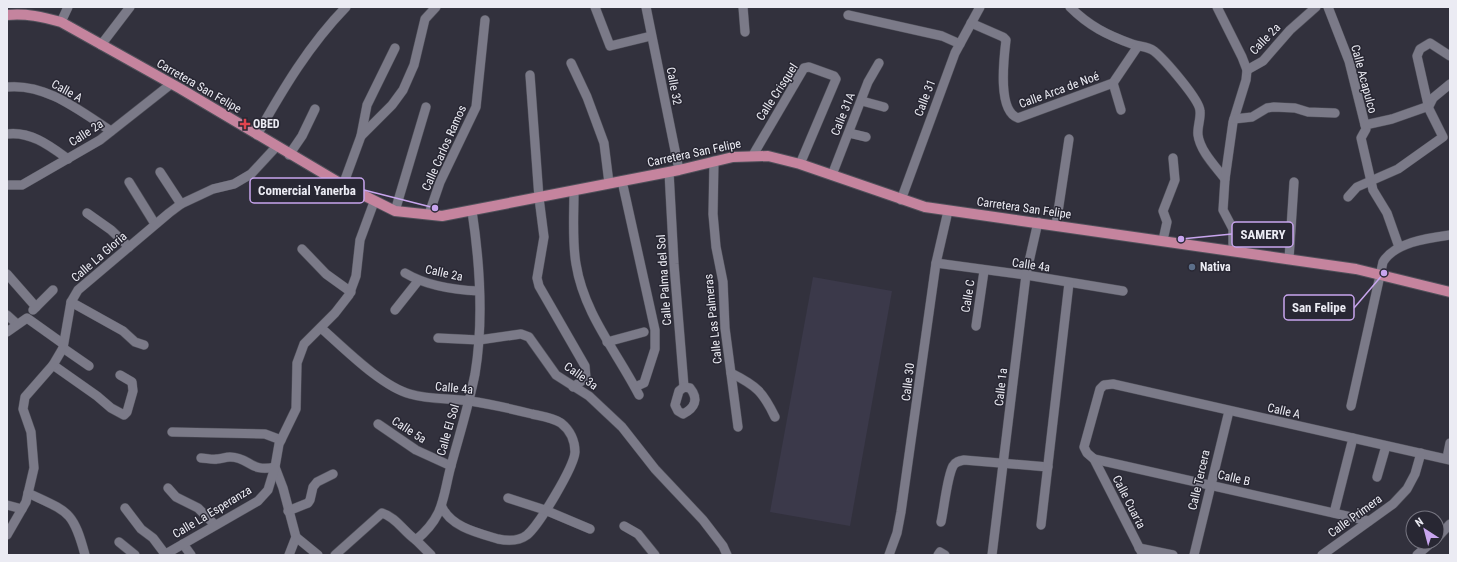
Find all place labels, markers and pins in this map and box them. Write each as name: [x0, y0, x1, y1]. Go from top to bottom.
place label: OBED: [253, 117, 280, 131]
marker: OBED: [240, 119, 250, 129]
callout: Comercial Yanerba: [250, 178, 364, 203]
callout: SAMERY: [1232, 222, 1293, 247]
place label: Nativa: [1200, 260, 1231, 274]
marker: Nativa: [1187, 262, 1197, 272]
callout: San Felipe: [1284, 295, 1354, 320]

